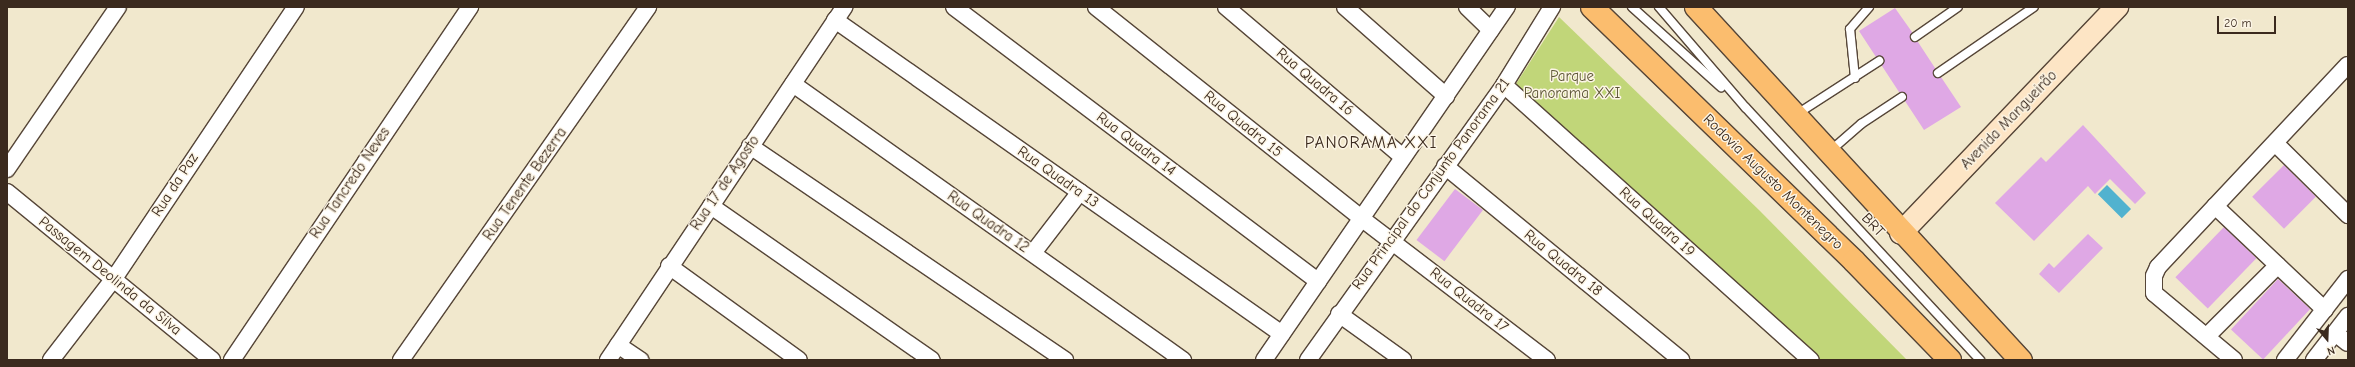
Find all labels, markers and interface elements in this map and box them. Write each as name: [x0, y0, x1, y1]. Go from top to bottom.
scale bar: [2219, 8, 2278, 34]
text: 20 m: [2224, 16, 2252, 30]
street label: Rua Quadra 16: [1273, 44, 1357, 120]
park label: Parque Panorama XXI: [1524, 67, 1620, 102]
street label: Avenida Mangueirão: [1957, 67, 2061, 173]
street label: Rua Principal do Conjunto Panorama 21: [1348, 75, 1514, 293]
street label: Rua Quadra 15: [1200, 87, 1286, 161]
street label: Rua Quadra 14: [1093, 108, 1179, 180]
street label: Rodovia Augusto Montenegro: [1699, 110, 1847, 254]
street label: Rua Tancredo Neves: [306, 124, 394, 242]
street label: Rua Tenente Bezerra: [479, 124, 571, 244]
street label: Rua 17 de Agosto: [687, 132, 763, 234]
district label: PANORAMA XXI: [1305, 133, 1437, 153]
street label: Rua Quadra 13: [1014, 142, 1102, 212]
street label: Rua da Paz: [148, 150, 202, 220]
street label: Rua Quadra 19: [1615, 183, 1699, 261]
street label: Rua Quadra 12: [944, 187, 1032, 257]
street label: BRT: [1858, 209, 1888, 241]
street label: Passagem Deolinda da Silva: [35, 213, 185, 339]
street label: Rua Quadra 18: [1520, 226, 1606, 300]
street label: Rua Quadra 17: [1426, 264, 1512, 336]
north arrow: [2307, 319, 2347, 359]
text: N: [2326, 344, 2337, 358]

